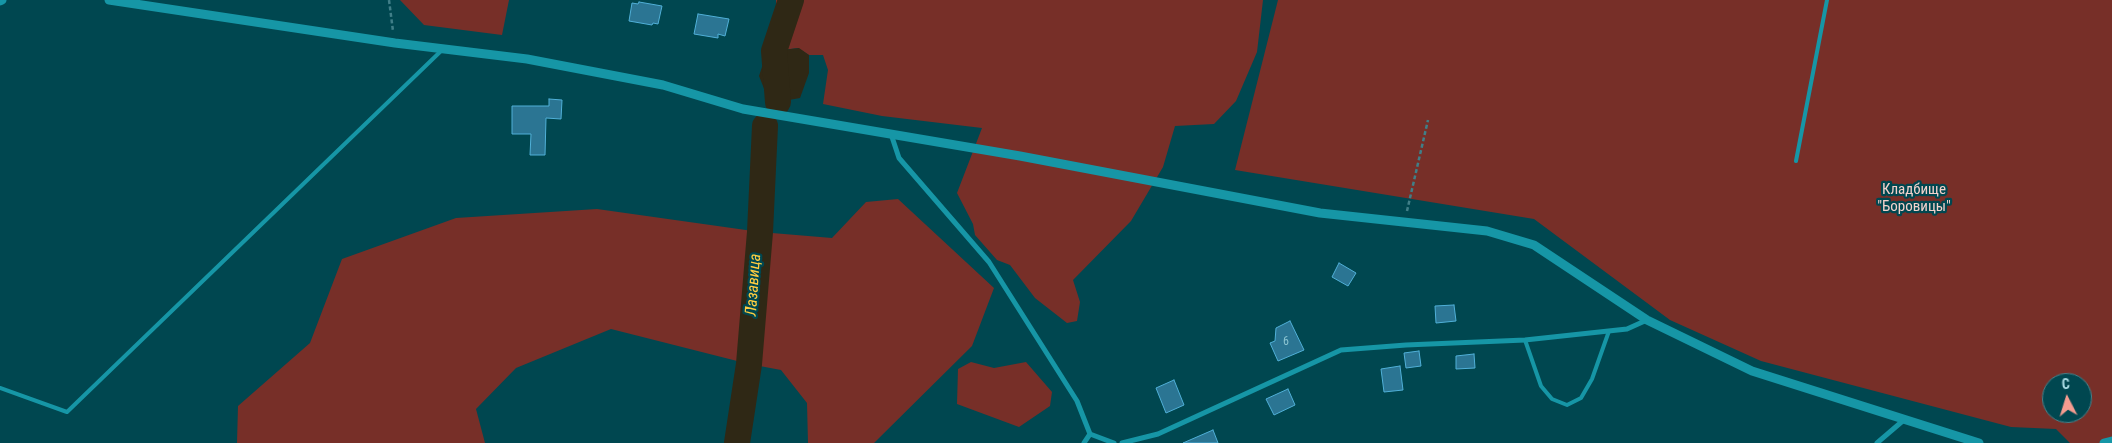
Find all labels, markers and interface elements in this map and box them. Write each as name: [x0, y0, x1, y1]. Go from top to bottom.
park label: Кладбище "Боровицы": [1877, 181, 1951, 216]
water label: Лазавица: [742, 253, 766, 317]
house number: 6: [1283, 335, 1289, 349]
north arrow: [2042, 373, 2092, 423]
text: С: [2061, 376, 2070, 392]

